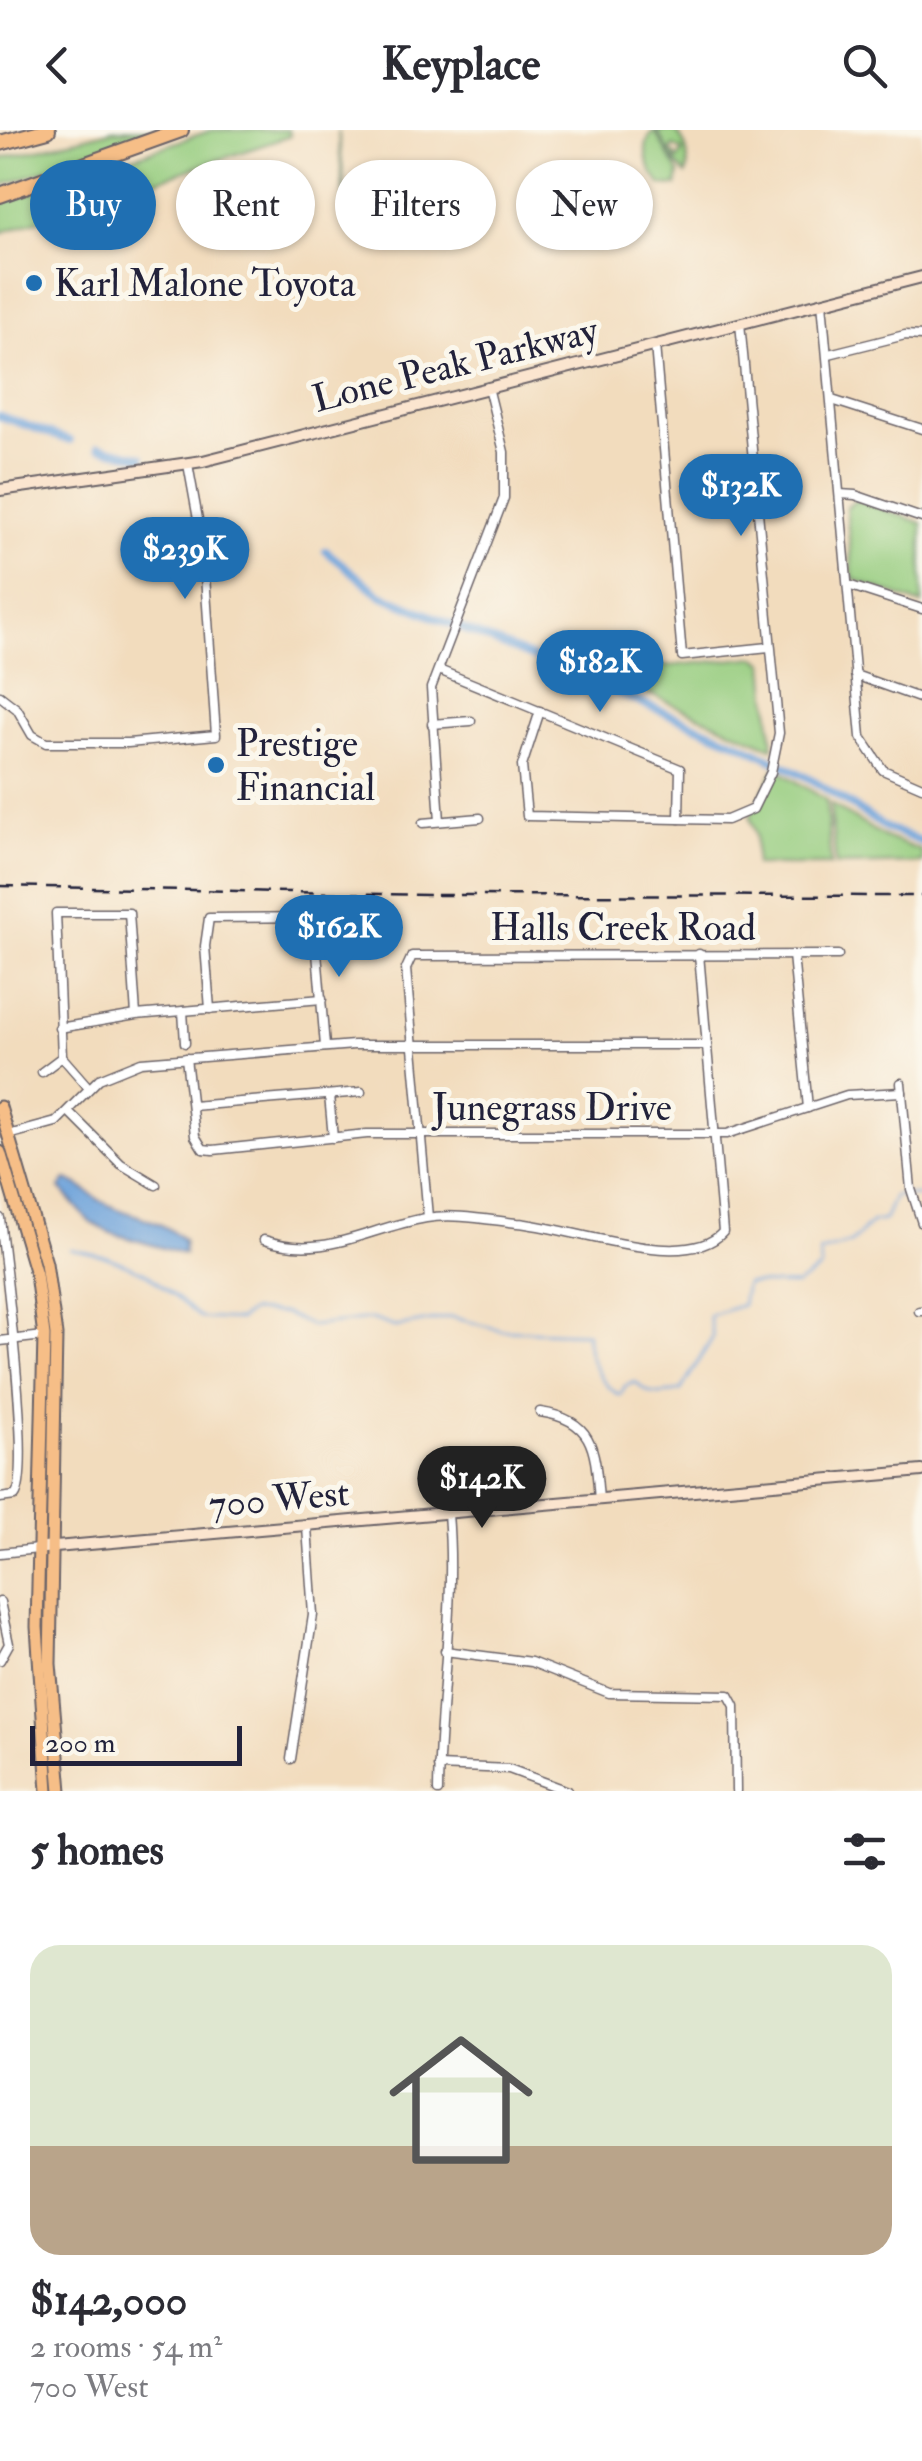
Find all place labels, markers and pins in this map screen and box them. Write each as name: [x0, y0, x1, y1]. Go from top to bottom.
place label: Karl Malone Toyota: [54, 260, 356, 308]
marker: Karl Malone Toyota: [23, 272, 45, 294]
pin: $132K: [671, 454, 811, 539]
pin: $239K: [115, 517, 255, 602]
pin: $182K: [530, 630, 670, 715]
place label: Prestige Financial: [236, 720, 375, 812]
marker: Prestige Financial: [205, 754, 227, 776]
pin: $162K: [269, 895, 409, 980]
pin: $142K: [412, 1446, 552, 1531]

